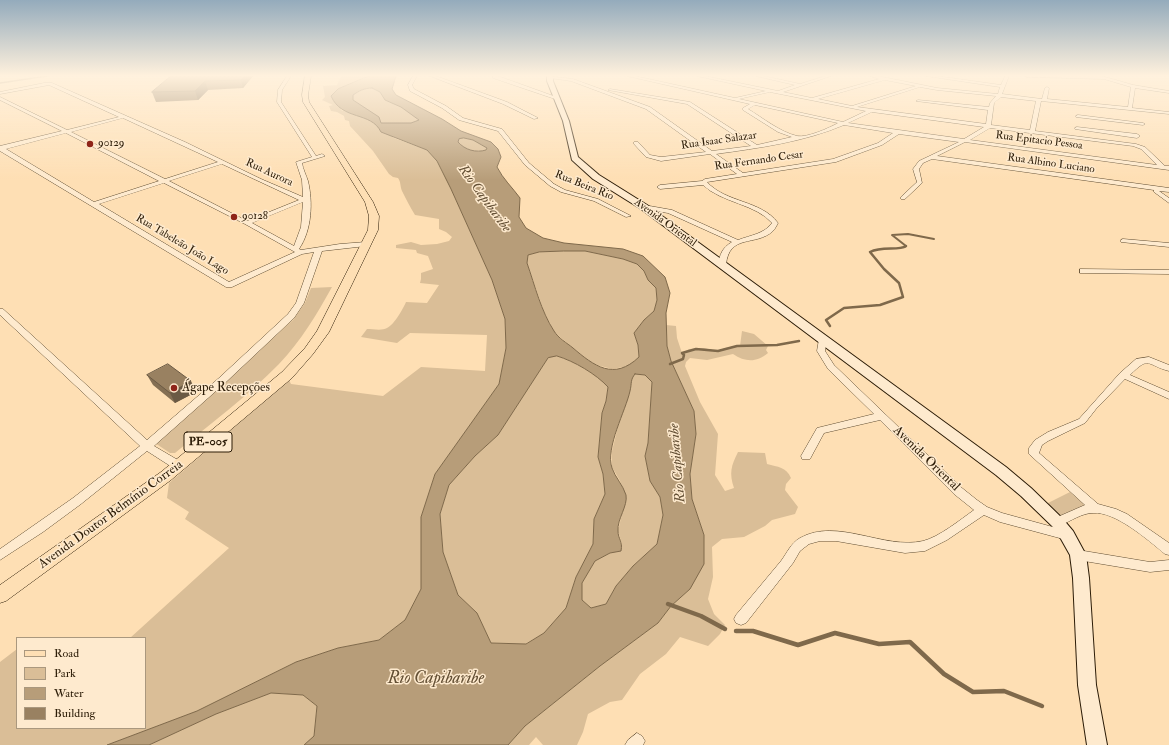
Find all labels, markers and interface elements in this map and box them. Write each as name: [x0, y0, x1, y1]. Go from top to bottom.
street label: Rua Isaac Salazar: [680, 129, 758, 153]
street label: Rua Epitacio Pessoa: [995, 129, 1083, 153]
place label: 90129: [98, 137, 124, 151]
marker: 90129: [85, 139, 95, 149]
street label: Rua Fernando Cesar: [714, 148, 804, 174]
street label: Rua Albino Luciano: [1006, 151, 1096, 177]
street label: Rua Aurora: [243, 156, 295, 190]
water label: Rio Capibaribe: [454, 162, 514, 236]
street label: Rua Beira Rio: [553, 168, 615, 204]
street label: Avenida Oriental: [631, 196, 699, 250]
place label: 90128: [242, 210, 268, 224]
street label: Rua Tabeleão João Lago: [133, 212, 231, 278]
marker: 90128: [229, 212, 239, 222]
place label: Ágape Recepções: [182, 380, 270, 396]
marker: Ágape Recepções: [169, 383, 179, 393]
water label: Rio Capibaribe: [666, 423, 690, 503]
street label: Avenida Oriental: [889, 423, 963, 495]
road number: PE-005: [184, 432, 232, 452]
street label: Avenida Doutor Belmínio Correia: [36, 457, 186, 573]
legend: [16, 637, 146, 729]
text: Road: [54, 646, 79, 661]
text: Park: [54, 666, 76, 681]
water label: Rio Capibaribe: [388, 669, 484, 689]
text: Water: [54, 686, 83, 701]
text: Building: [54, 706, 95, 721]

